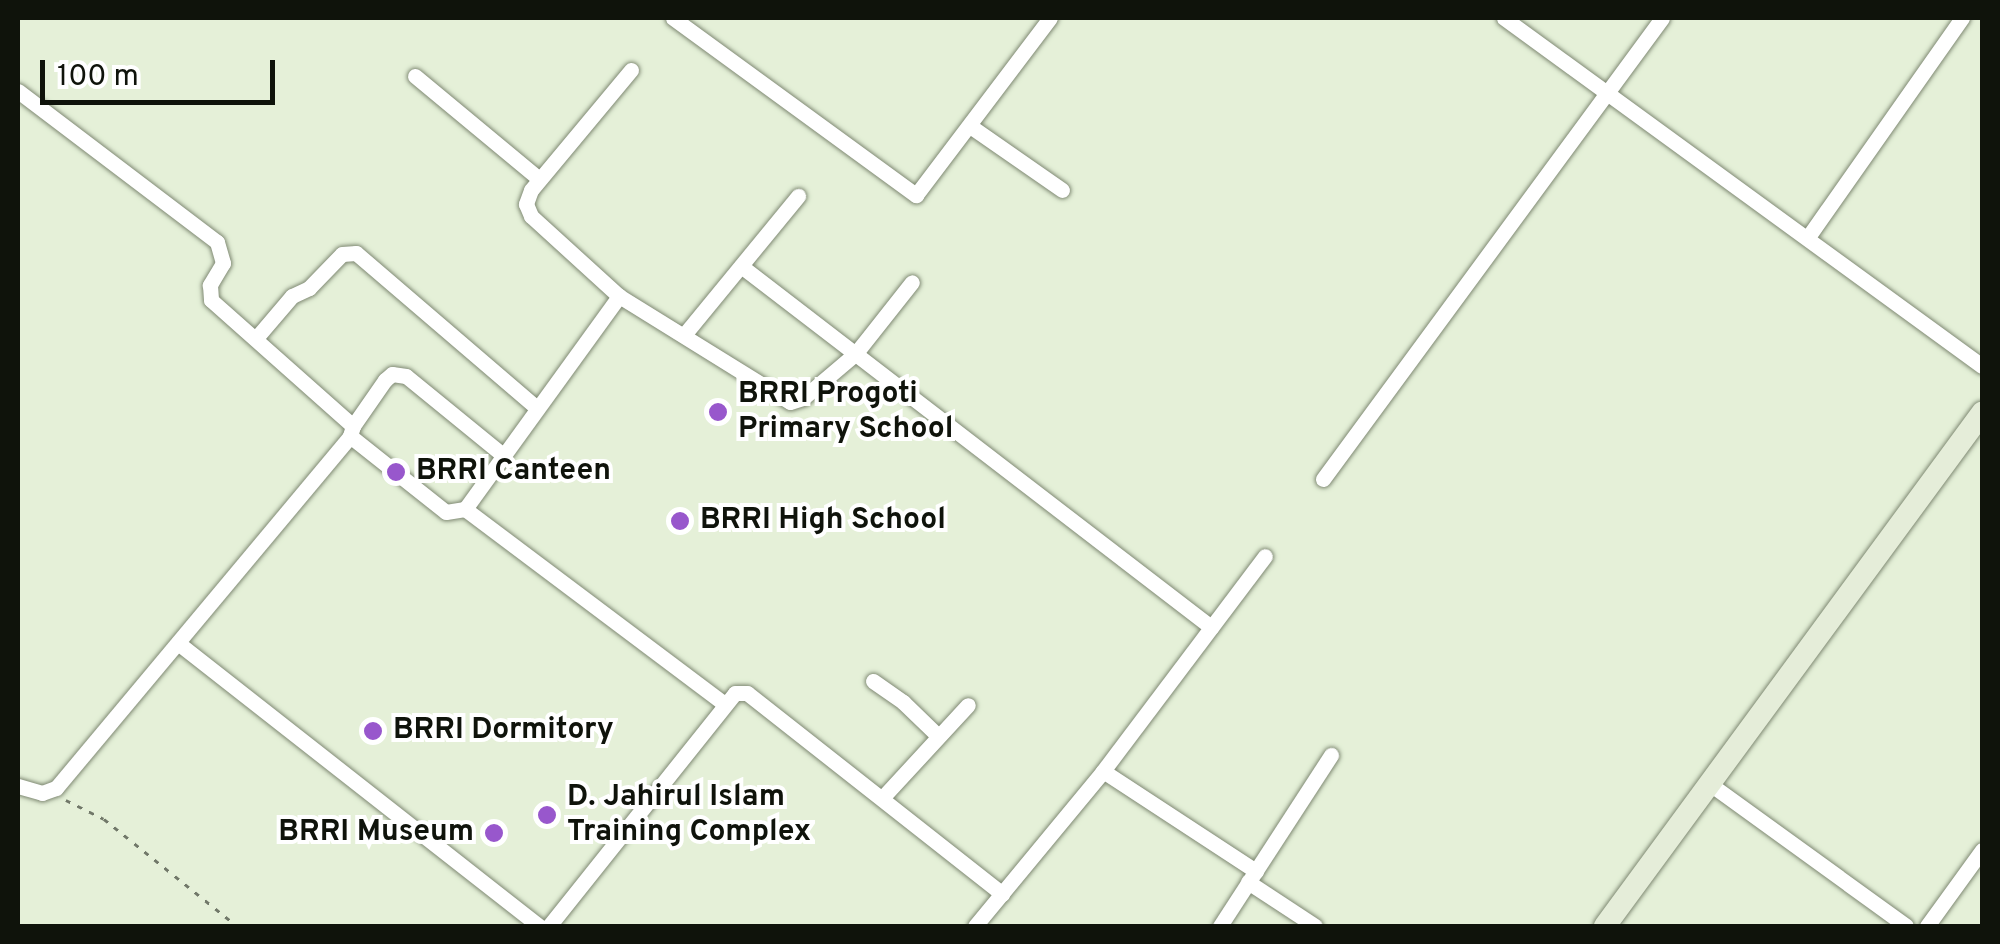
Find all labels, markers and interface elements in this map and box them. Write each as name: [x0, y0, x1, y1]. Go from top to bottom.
scale bar: [45, 40, 280, 102]
text: 100 m: [57, 59, 139, 96]
place label: BRRI Progoti Primary School: [738, 377, 953, 448]
marker: BRRI Progoti Primary School: [707, 401, 729, 423]
place label: BRRI Canteen: [416, 454, 611, 490]
marker: BRRI Canteen: [385, 461, 407, 483]
place label: BRRI High School: [700, 503, 946, 539]
marker: BRRI High School: [669, 510, 691, 532]
place label: BRRI Dormitory: [393, 713, 614, 749]
marker: BRRI Dormitory: [362, 720, 384, 742]
place label: D. Jahirul Islam Training Complex: [567, 780, 811, 850]
marker: D. Jahirul Islam Training Complex: [536, 804, 558, 826]
place label: BRRI Museum: [278, 815, 474, 851]
marker: BRRI Museum: [483, 822, 505, 844]

